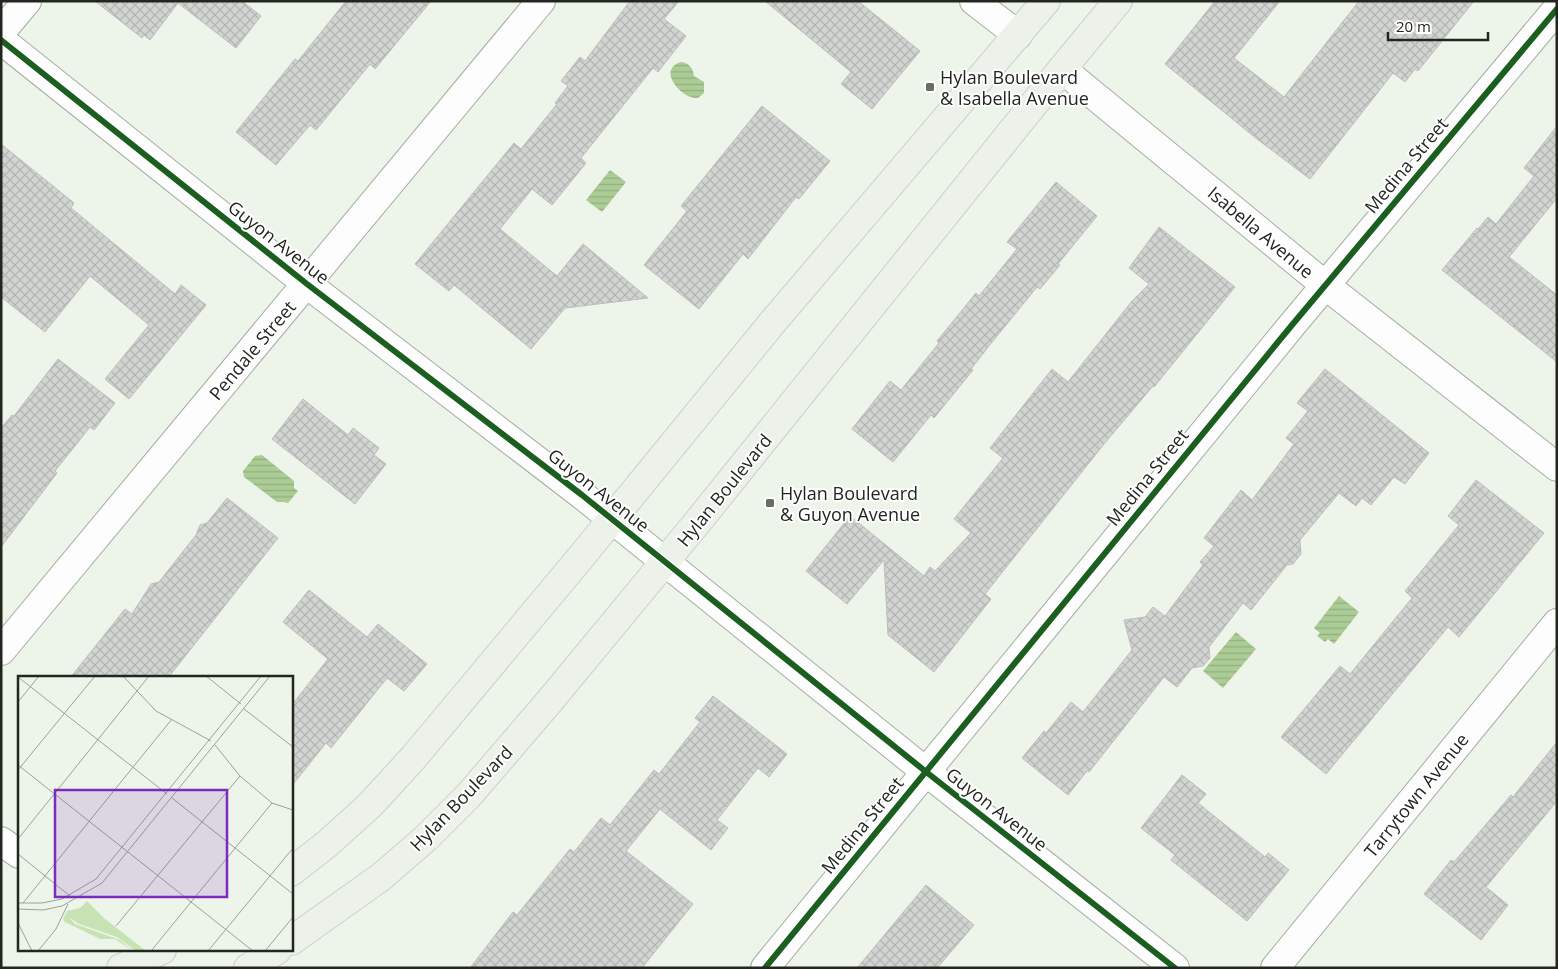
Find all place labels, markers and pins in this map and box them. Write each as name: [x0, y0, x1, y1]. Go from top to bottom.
place label: Hylan Boulevard & Isabella Avenue: [940, 65, 1089, 110]
marker: Hylan Boulevard & Isabella Avenue: [924, 81, 936, 93]
place label: Hylan Boulevard & Guyon Avenue: [780, 481, 920, 526]
marker: Hylan Boulevard & Guyon Avenue: [764, 497, 776, 509]

